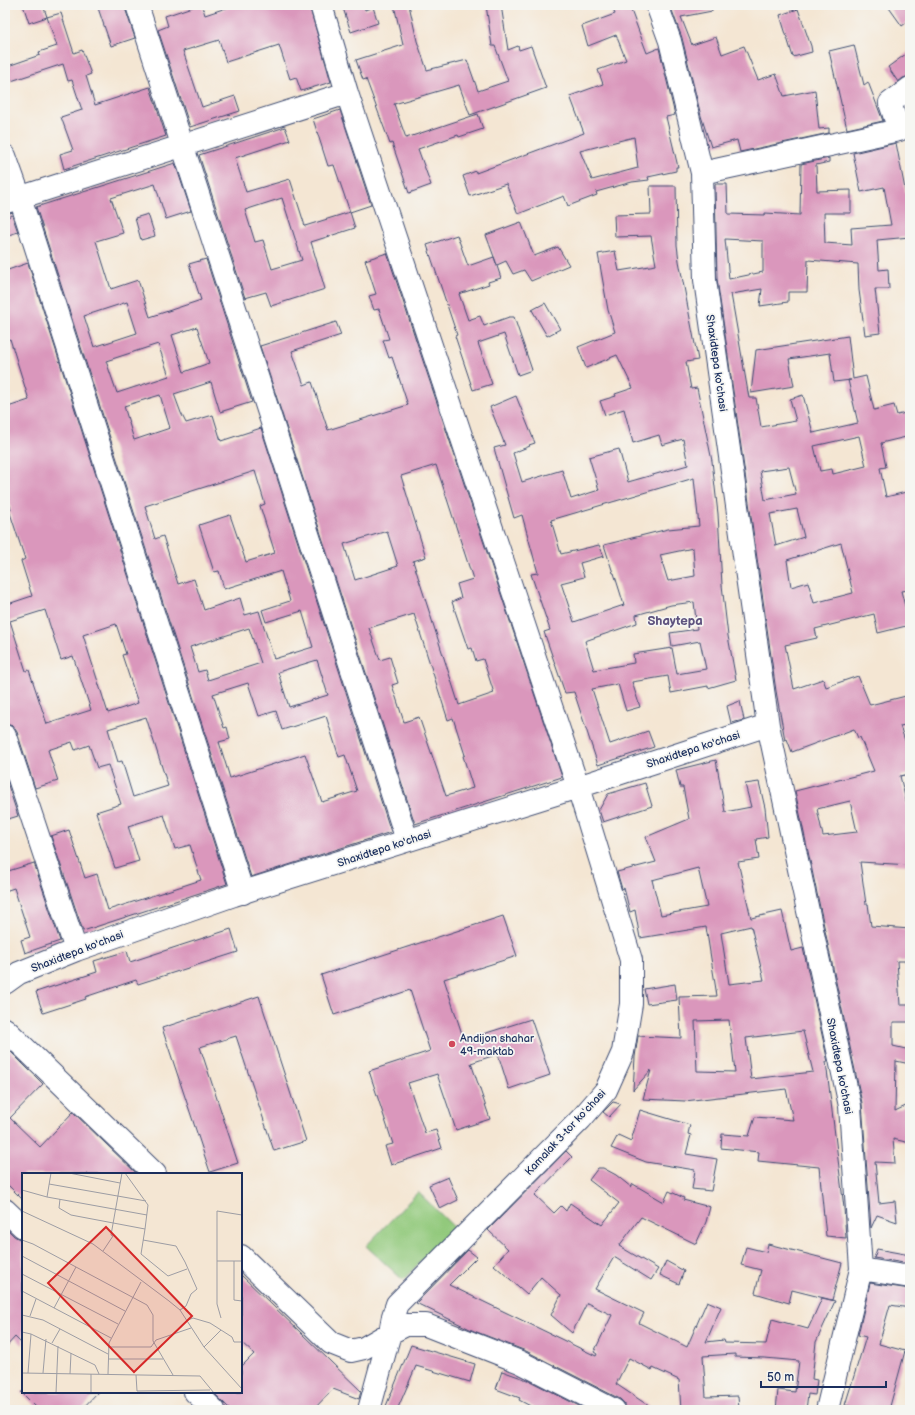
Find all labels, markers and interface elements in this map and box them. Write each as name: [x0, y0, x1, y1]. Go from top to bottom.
street label: Shaxidtepa ko'chasi: [703, 314, 730, 412]
district label: Shaytepa: [647, 613, 703, 629]
street label: Shaxidtepa ko'chasi: [645, 728, 742, 771]
street label: Shaxidtepa ko'chasi: [336, 827, 433, 870]
street label: Shaxidtepa ko'chasi: [29, 928, 125, 975]
street label: Shaxidtepa ko'chasi: [824, 1017, 855, 1115]
place label: Andijon shahar 49-maktab: [460, 1032, 535, 1058]
marker: Andijon shahar 49-maktab: [447, 1039, 457, 1049]
street label: Kamalak 3-tor koʻchasi: [522, 1087, 609, 1178]
inset map: [22, 1173, 242, 1393]
scale bar: [761, 1363, 886, 1389]
text: 50 m: [767, 1370, 794, 1385]

